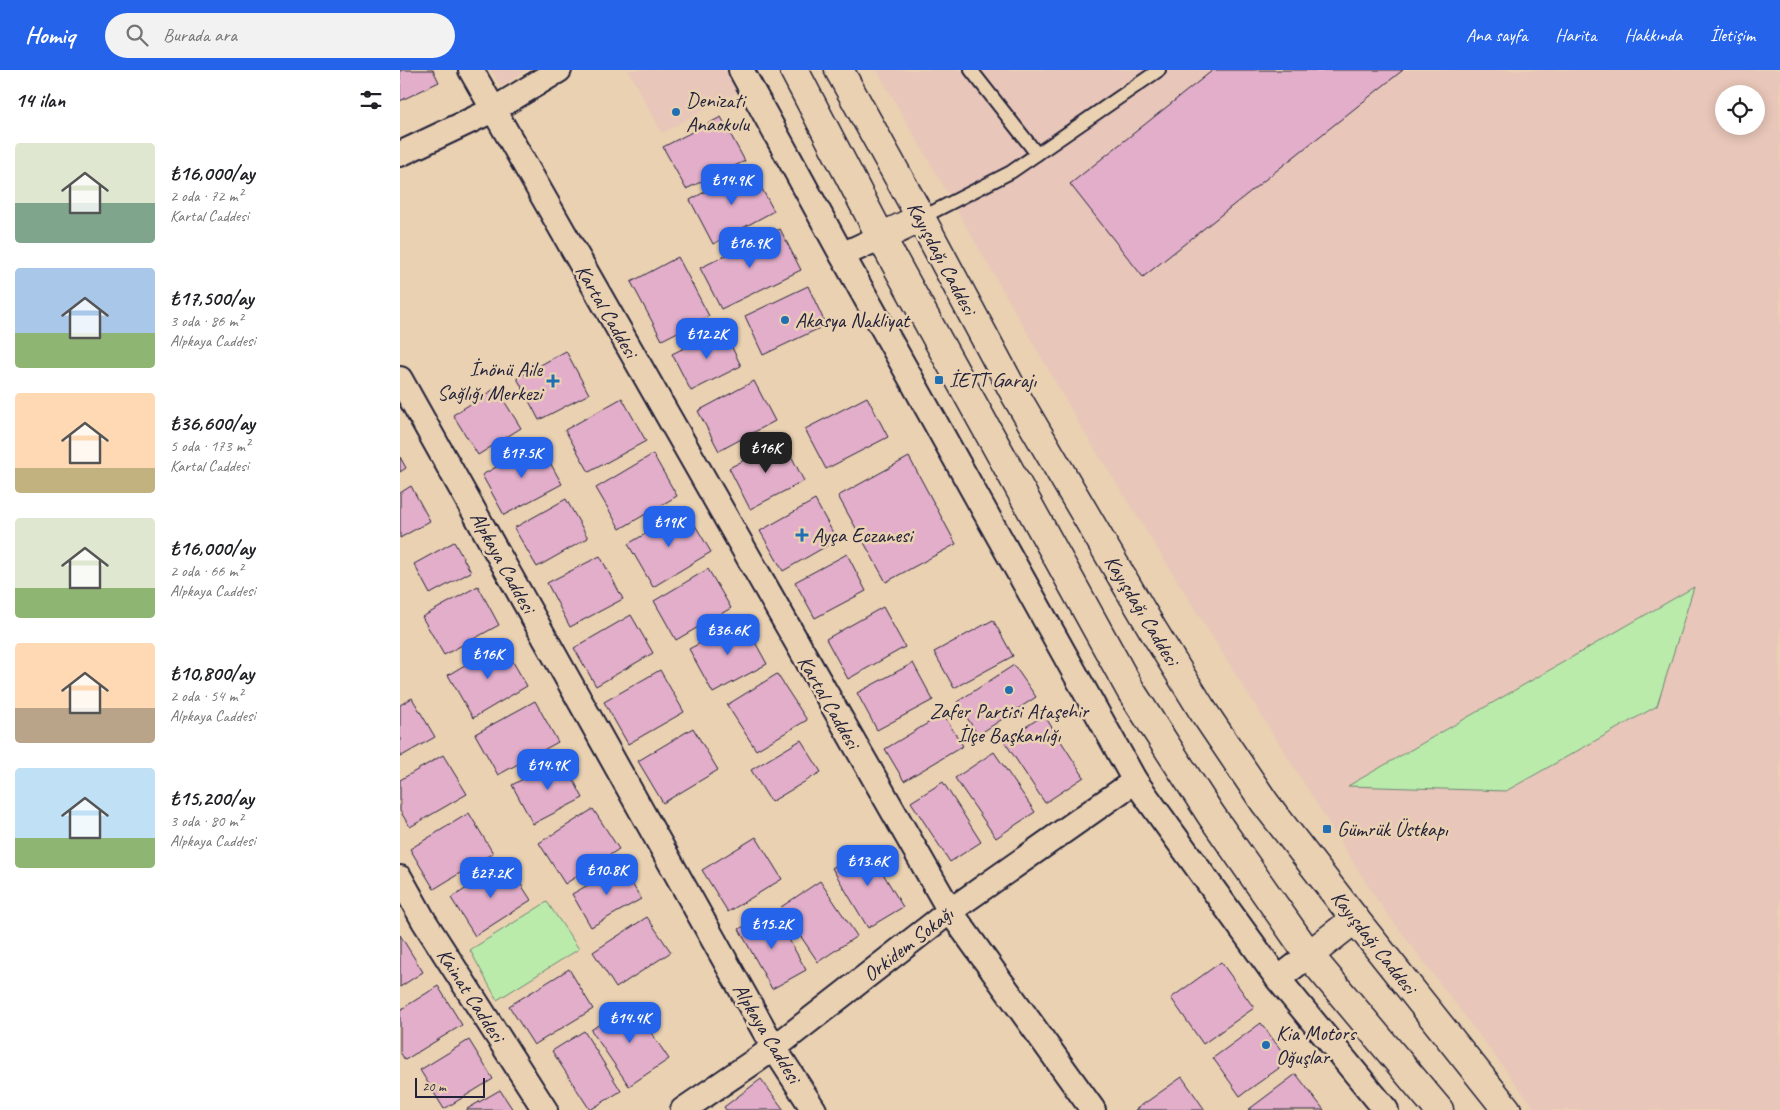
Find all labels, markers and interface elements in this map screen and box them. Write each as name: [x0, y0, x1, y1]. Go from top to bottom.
search box: [105, 13, 455, 58]
text: Homiq: [25, 20, 75, 50]
icon: search: [123, 21, 151, 49]
text: Burada ara: [163, 23, 237, 47]
text: Ana sayfa: [1466, 24, 1527, 46]
text: Harita: [1555, 24, 1596, 46]
text: Hakkında: [1624, 24, 1682, 46]
text: İletişim: [1710, 24, 1755, 46]
map controls: [1715, 85, 1765, 135]
button: locate: [1715, 85, 1765, 135]
icon: filters: [357, 86, 385, 114]
text: 14 ilan: [15, 87, 65, 113]
place label: Denizati Anaokulu: [686, 87, 750, 137]
marker: Denizati Anaokulu: [670, 106, 682, 118]
text: ₺16,000/ay: [170, 160, 254, 186]
icon: home: [55, 163, 115, 223]
pin: ₺14.9K: [691, 164, 773, 206]
text: ₺14.9K: [712, 170, 752, 190]
text: 2 oda · 72 m²: [170, 186, 243, 206]
street label: Kayışdağı Caddesi: [901, 197, 984, 322]
text: Kartal Caddesi: [170, 206, 249, 226]
pin: ₺16.9K: [709, 226, 791, 269]
text: ₺16.9K: [730, 233, 770, 253]
street label: Kartal Caddesi: [570, 260, 646, 365]
text: ₺17,500/ay: [170, 285, 253, 311]
icon: home: [55, 288, 115, 348]
place label: Akasya Nakliyat: [795, 307, 911, 333]
text: 3 oda · 86 m²: [170, 311, 243, 331]
marker: Akasya Nakliyat: [779, 314, 791, 326]
pin: ₺12.2K: [666, 318, 748, 360]
text: ₺12.2K: [687, 324, 727, 344]
text: Alpkaya Caddesi: [170, 331, 255, 351]
place label: İnönü Aile Sağlığı Merkezi: [437, 356, 545, 406]
place label: İETT Garajı: [949, 367, 1037, 393]
marker: İnönü Aile Sağlığı Merkezi: [546, 374, 560, 388]
marker: İETT Garajı: [933, 374, 945, 386]
text: ₺36,600/ay: [170, 410, 255, 436]
icon: home: [55, 413, 115, 473]
pin: ₺16K: [736, 432, 796, 474]
text: 5 oda · 173 m²: [170, 436, 250, 456]
pin: ₺17.5K: [481, 436, 563, 479]
text: ₺16K: [751, 438, 781, 458]
text: ₺17.5K: [502, 443, 542, 463]
text: Kartal Caddesi: [170, 456, 249, 476]
pin: ₺19K: [639, 506, 699, 548]
street label: Alpkaya Caddesi: [464, 507, 543, 620]
text: ₺19K: [654, 512, 684, 532]
place label: Ayça Eczanesi: [812, 522, 915, 548]
marker: Ayça Eczanesi: [796, 529, 808, 541]
text: ₺16,000/ay: [170, 535, 254, 561]
icon: home: [55, 538, 115, 598]
street label: Kayışdağı Caddesi: [1099, 550, 1187, 672]
text: 2 oda · 66 m²: [170, 561, 243, 581]
text: Alpkaya Caddesi: [170, 581, 255, 601]
pin: ₺36.6K: [687, 614, 769, 656]
text: ₺36.6K: [708, 620, 748, 640]
pin: ₺16K: [458, 638, 518, 680]
text: ₺16K: [473, 644, 503, 664]
street label: Kartal Caddesi: [792, 651, 868, 756]
text: ₺10,800/ay: [170, 660, 254, 686]
icon: home: [55, 663, 115, 723]
marker: Zafer Partisi Ataşehir İlçe Başkanlığı: [1003, 684, 1015, 696]
text: 2 oda · 54 m²: [170, 686, 243, 706]
place label: Zafer Partisi Ataşehir İlçe Başkanlığı: [930, 698, 1090, 748]
text: Alpkaya Caddesi: [170, 706, 255, 726]
pin: ₺14.9K: [507, 748, 589, 791]
text: ₺14.9K: [528, 755, 568, 775]
text: ₺15,200/ay: [170, 785, 254, 811]
icon: home: [55, 788, 115, 848]
text: 3 oda · 80 m²: [170, 811, 243, 831]
place label: Gümrük Üstkapı: [1337, 816, 1449, 842]
marker: Gümrük Üstkapı: [1321, 823, 1333, 835]
text: Alpkaya Caddesi: [170, 831, 255, 851]
pin: ₺13.6K: [827, 844, 909, 887]
text: ₺13.6K: [848, 851, 888, 871]
pin: ₺10.8K: [566, 854, 648, 896]
pin: ₺27.2K: [450, 856, 532, 899]
text: ₺10.8K: [587, 860, 627, 880]
text: ₺27.2K: [471, 863, 511, 883]
street label: Kayışdağı Caddesi: [1326, 885, 1424, 1001]
street label: Orkidem Sokağı: [858, 900, 959, 987]
pin: ₺15.2K: [731, 908, 813, 950]
text: ₺15.2K: [752, 914, 792, 934]
street label: Kainat Caddesi: [431, 943, 513, 1049]
street label: Alpkaya Caddesi: [727, 978, 809, 1090]
pin: ₺14.4K: [589, 1002, 671, 1044]
text: ₺14.4K: [610, 1008, 650, 1028]
place label: Kia Motors Oğuşlar: [1276, 1020, 1358, 1070]
marker: Kia Motors Oğuşlar: [1260, 1039, 1272, 1051]
scale bar: [415, 1075, 485, 1098]
text: 20 m: [422, 1078, 446, 1095]

